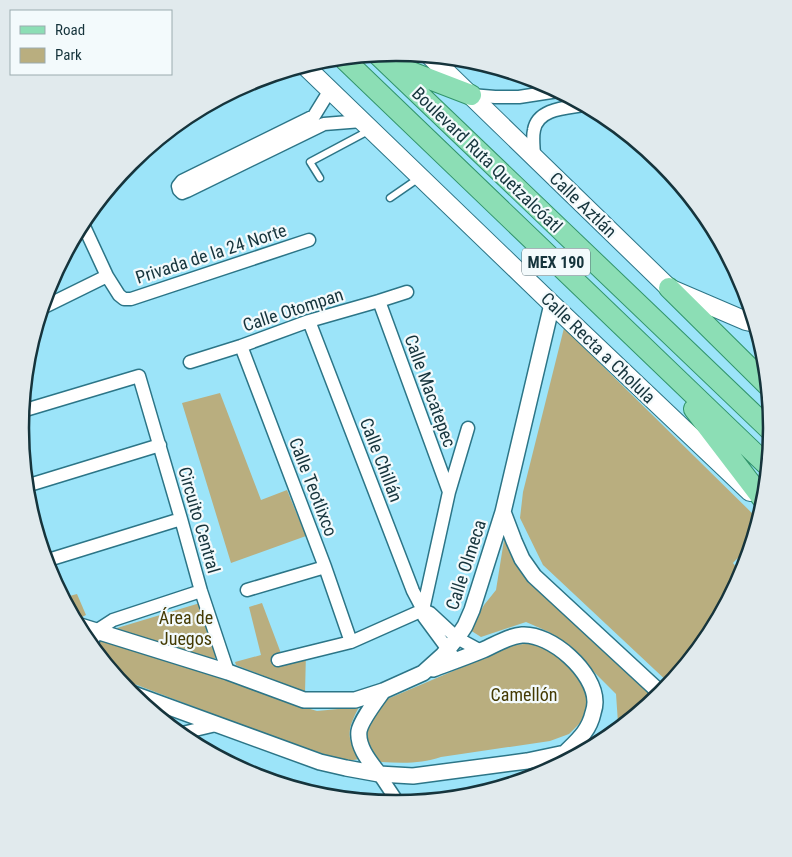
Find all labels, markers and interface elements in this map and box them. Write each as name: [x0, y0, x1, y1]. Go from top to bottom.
legend: [10, 10, 172, 75]
text: Road: [55, 21, 85, 39]
text: Park: [55, 46, 82, 64]
street label: Boulevard Ruta Quetzalcóatl: [408, 83, 567, 237]
street label: Calle Aztlán: [546, 168, 621, 242]
street label: Privada de la 24 Norte: [133, 219, 289, 288]
road number: MEX 190: [522, 248, 590, 276]
street label: Calle Otompan: [240, 283, 346, 336]
street label: Calle Recta a Cholula: [537, 288, 660, 407]
street label: Calle Macatepec: [400, 332, 461, 450]
street label: Calle Chillán: [356, 415, 407, 505]
street label: Calle Teotlixco: [285, 435, 342, 539]
street label: Circuito Central: [174, 464, 225, 575]
street label: Calle Olmeca: [441, 517, 490, 613]
park label: Área de Juegos: [159, 607, 213, 649]
park label: Camellón: [491, 684, 557, 705]

